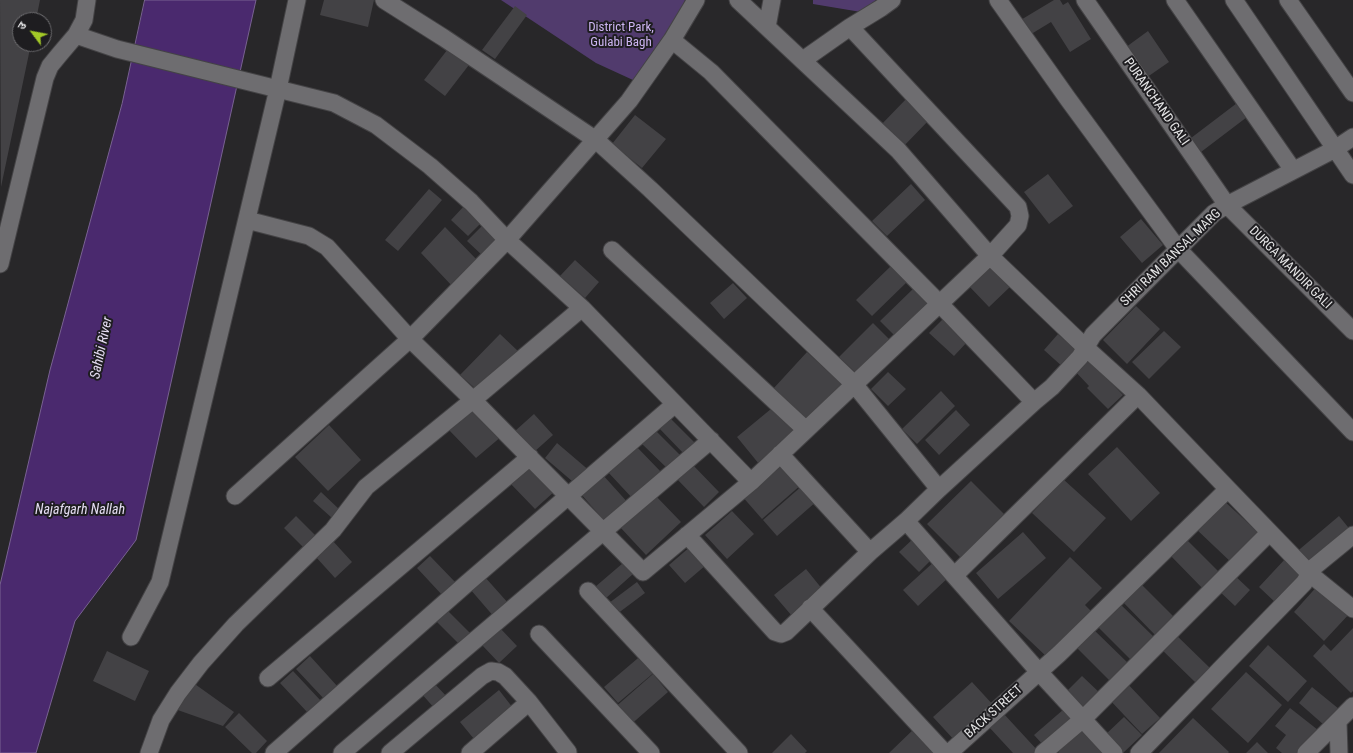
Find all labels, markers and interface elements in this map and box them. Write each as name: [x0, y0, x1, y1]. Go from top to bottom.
north arrow: [12, 12, 52, 52]
text: उ: [15, 20, 29, 32]
park label: District Park, Gulabi Bagh: [588, 20, 654, 51]
street label: PURANCHAND GALI: [1120, 55, 1192, 149]
street label: SHRI RAM BANSAL MARG: [1118, 206, 1224, 310]
street label: DURGA MANDIR GALI: [1245, 223, 1335, 313]
water label: Sahibi River: [87, 316, 117, 380]
water label: Najafgarh Nallah: [35, 502, 125, 518]
street label: BACK STREET: [962, 682, 1026, 742]

